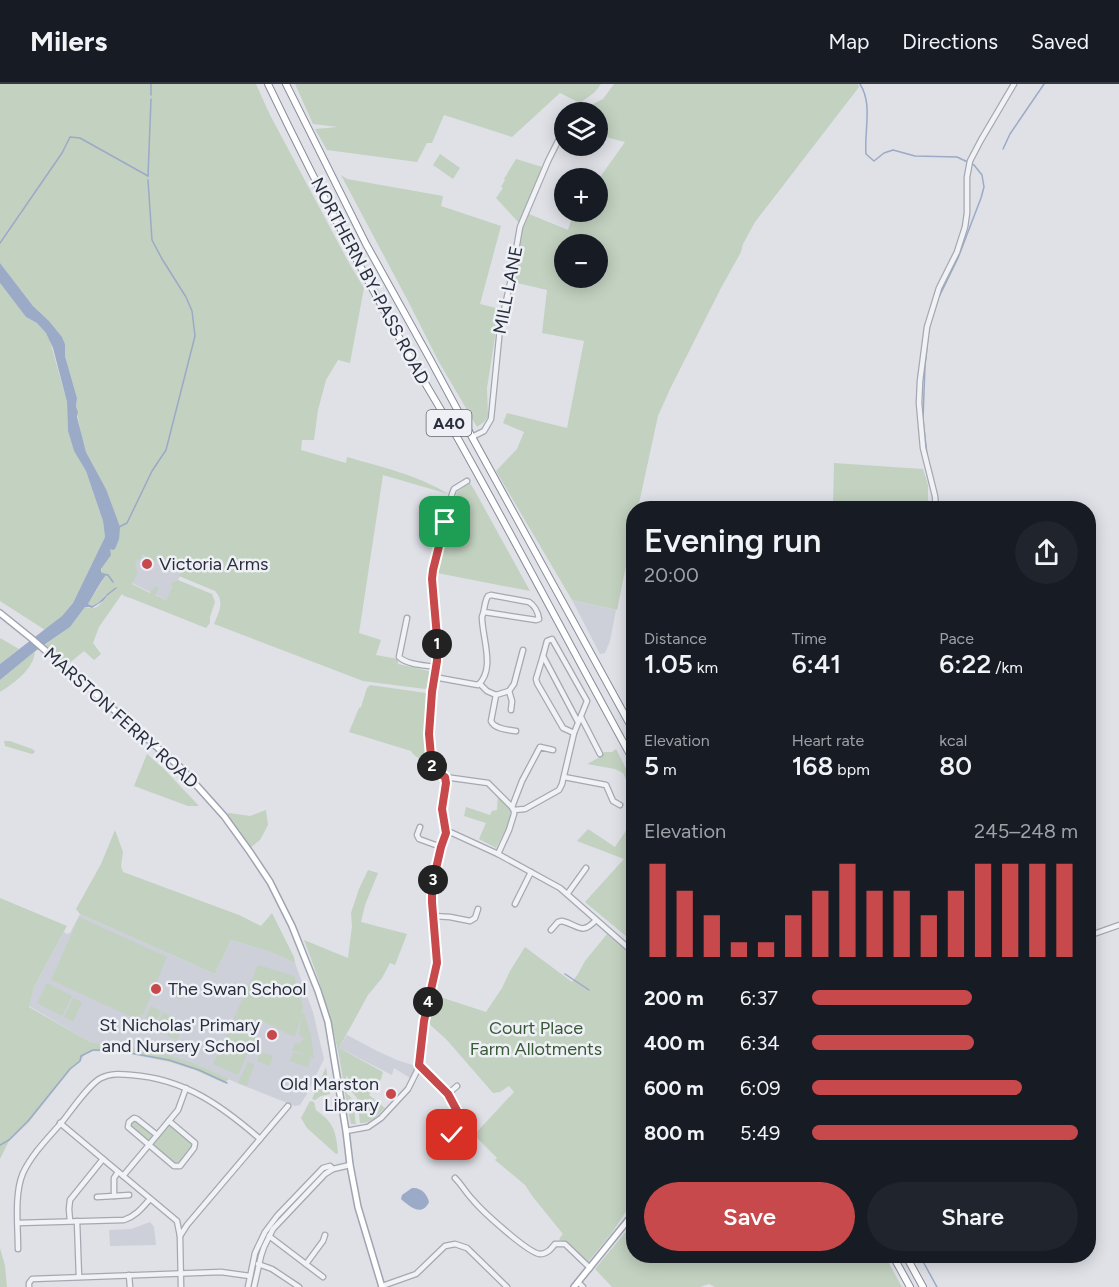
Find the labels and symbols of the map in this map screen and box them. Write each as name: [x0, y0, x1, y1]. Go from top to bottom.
street label: NORTHERN BY-PASS ROAD: [306, 174, 434, 388]
street label: MILL LANE: [489, 244, 527, 336]
road number: A40: [426, 410, 472, 436]
pin: [419, 496, 470, 547]
place label: Victoria Arms: [159, 553, 268, 575]
marker: Victoria Arms: [140, 557, 154, 571]
pin: 1: [422, 629, 452, 659]
street label: MARSTON FERRY ROAD: [39, 643, 203, 793]
pin: 2: [417, 751, 447, 781]
pin: 3: [418, 865, 448, 895]
place label: The Swan School: [168, 978, 307, 1000]
marker: The Swan School: [149, 982, 163, 996]
pin: 4: [413, 987, 443, 1017]
place label: St Nicholas' Primary and Nursery School: [99, 1014, 261, 1057]
park label: Court Place Farm Allotments: [470, 1017, 602, 1060]
marker: St Nicholas' Primary and Nursery School: [265, 1028, 279, 1042]
place label: Old Marston Library: [280, 1073, 380, 1116]
marker: Old Marston Library: [384, 1087, 398, 1101]
pin: [426, 1109, 477, 1160]

